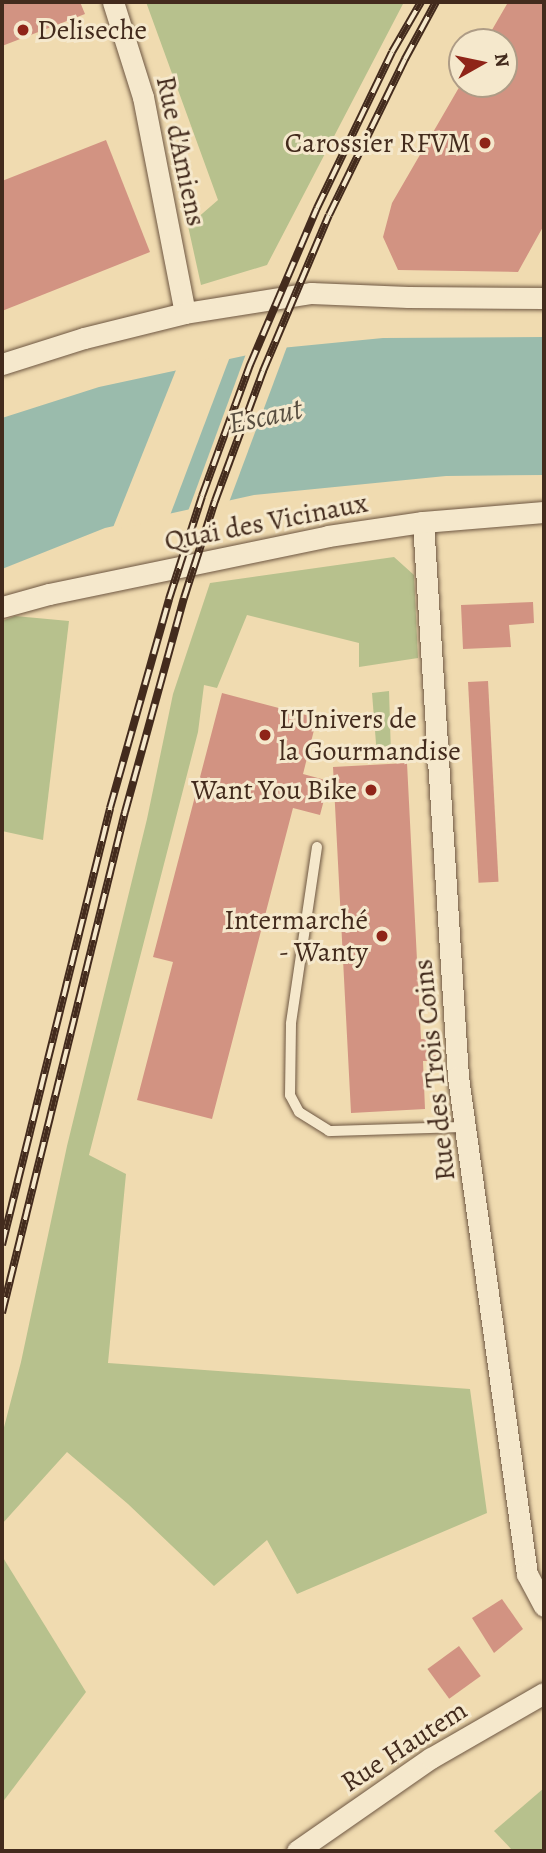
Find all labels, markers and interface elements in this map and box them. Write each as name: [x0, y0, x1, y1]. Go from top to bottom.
place label: Deliseche: [37, 13, 147, 47]
marker: Deliseche: [15, 22, 31, 38]
north arrow: [448, 28, 518, 98]
text: N: [488, 51, 516, 69]
street label: Rue d'Amiens: [149, 73, 213, 229]
place label: Carossier RFVM: [285, 126, 471, 160]
marker: Carossier RFVM: [477, 135, 493, 151]
water label: Escaut: [225, 391, 305, 441]
street label: Quai des Vicinaux: [162, 486, 370, 558]
place label: L'Univers de la Gourmandise: [279, 702, 461, 768]
marker: L'Univers de la Gourmandise: [257, 727, 273, 743]
place label: Want You Bike: [191, 773, 357, 807]
marker: Want You Bike: [363, 782, 379, 798]
place label: Intermarché - Wanty: [224, 903, 368, 969]
marker: Intermarché - Wanty: [374, 928, 390, 944]
street label: Rue des Trois Coins: [406, 957, 462, 1183]
street label: Rue Hautem: [335, 1693, 473, 1799]

